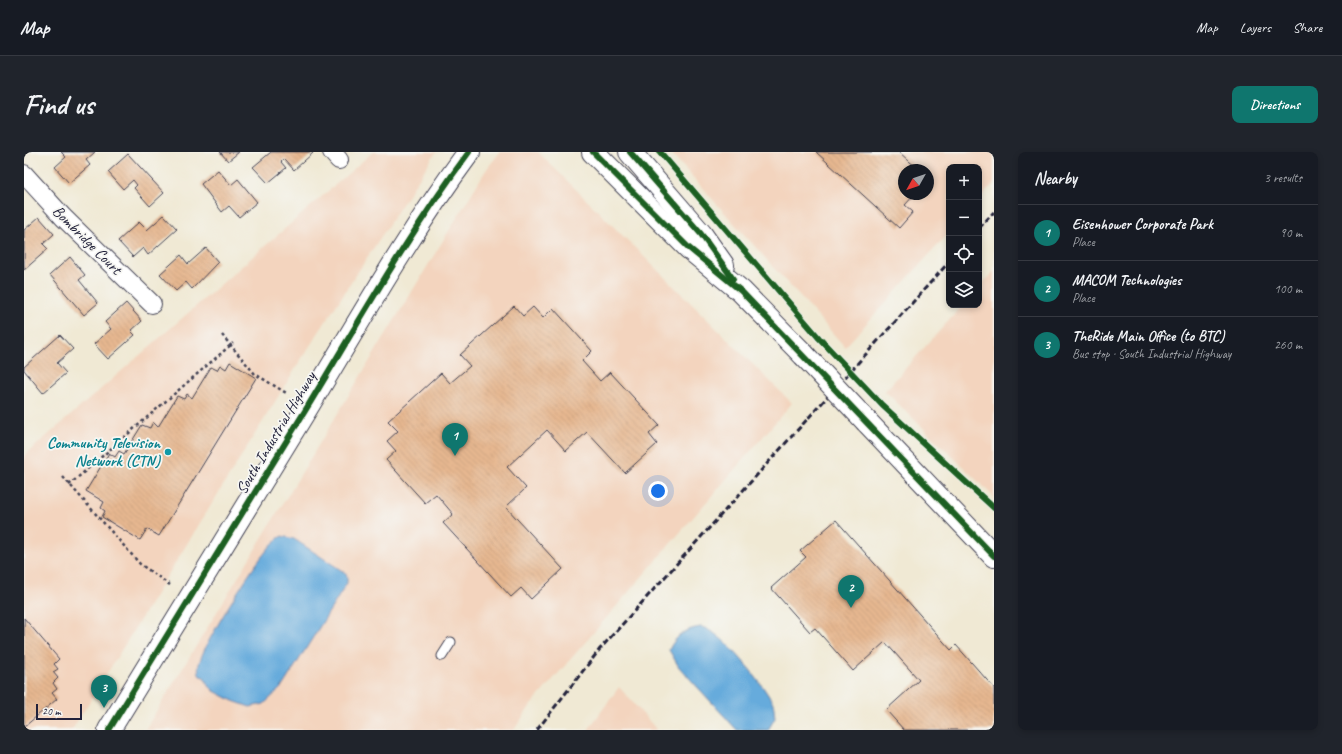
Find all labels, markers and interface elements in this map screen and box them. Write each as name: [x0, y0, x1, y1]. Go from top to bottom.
text: Map: [20, 16, 50, 40]
text: Map: [1196, 19, 1218, 36]
text: Layers: [1240, 19, 1271, 36]
text: Share: [1293, 19, 1322, 36]
button: Directions: [1232, 86, 1318, 123]
text: Find us: [24, 87, 94, 122]
north arrow: [898, 164, 934, 200]
map controls: [946, 164, 982, 308]
button: +: [946, 164, 982, 200]
text: Nearby: [1034, 168, 1077, 189]
text: 3 results: [1264, 170, 1302, 186]
button: −: [946, 200, 982, 236]
street label: Bombridge Court: [48, 201, 127, 280]
text: Eisenhower Corporate Park: [1072, 215, 1213, 234]
text: 1: [1044, 225, 1050, 241]
text: 90 m: [1280, 225, 1302, 241]
text: Place: [1072, 234, 1095, 250]
button: locate: [946, 236, 982, 272]
text: MACOM Technologies: [1072, 271, 1181, 290]
button: layers: [946, 272, 982, 308]
text: 2: [1044, 281, 1050, 297]
text: 100 m: [1274, 281, 1302, 297]
text: Place: [1072, 290, 1095, 306]
text: TheRide Main Office (to BTC): [1072, 327, 1224, 346]
text: 3: [1044, 337, 1050, 353]
text: 260 m: [1274, 337, 1302, 353]
text: Bus stop · South Industrial Highway: [1072, 346, 1231, 362]
street label: South Industrial Highway: [232, 367, 321, 498]
pin: 1: [442, 423, 468, 456]
place label: Community Television Network (CTN): [47, 433, 162, 471]
marker: Community Television Network (CTN): [163, 447, 173, 457]
your location: [648, 481, 668, 501]
pin: 2: [838, 575, 864, 608]
pin: 3: [91, 675, 117, 708]
scale bar: [36, 702, 82, 721]
text: 20 m: [42, 704, 61, 718]

